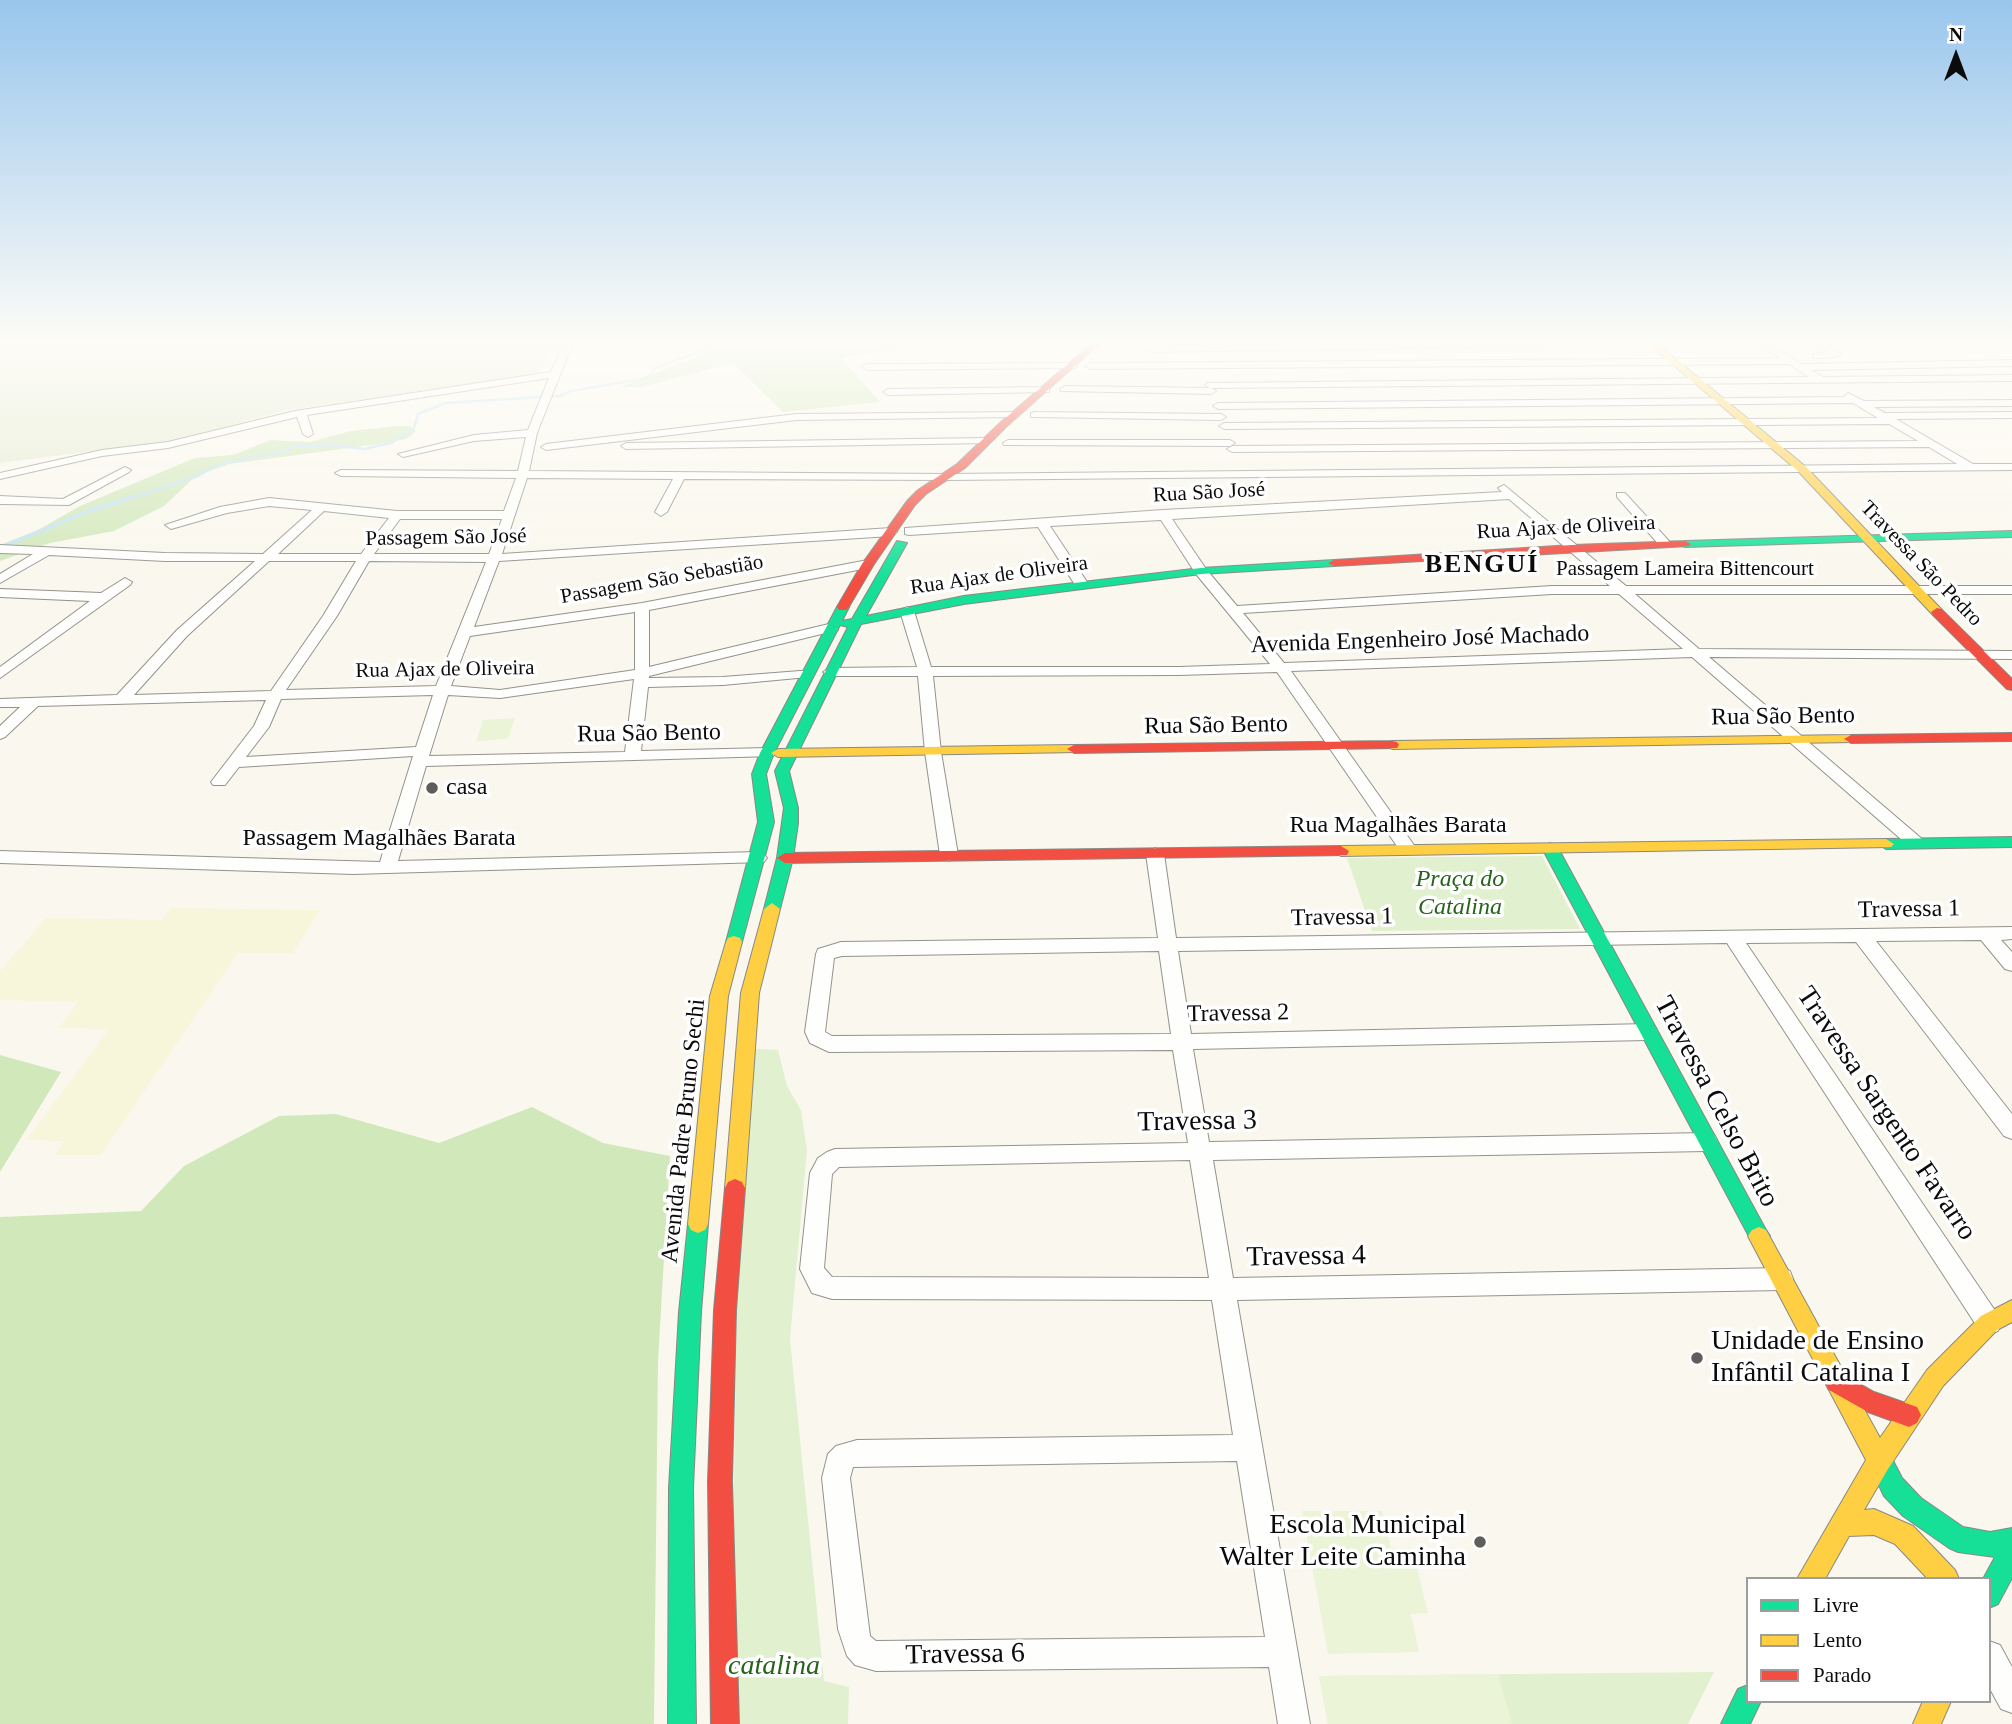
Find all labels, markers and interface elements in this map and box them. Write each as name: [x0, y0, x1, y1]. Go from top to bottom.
north arrow: [1921, 21, 1991, 91]
text: N: [1949, 24, 1963, 45]
street label: Rua São José: [1152, 477, 1266, 509]
street label: Travessa São Pedro: [1855, 496, 1987, 632]
street label: Rua Ajax de Oliveira: [1476, 511, 1656, 545]
street label: Passagem São José: [365, 524, 527, 552]
district label: BENGUÍ: [1425, 549, 1539, 581]
street label: Passagem São Sebastião: [559, 550, 765, 610]
street label: Rua Ajax de Oliveira: [909, 551, 1089, 601]
street label: Passagem Lameira Bittencourt: [1556, 556, 1814, 582]
street label: Avenida Engenheiro José Machado: [1250, 620, 1590, 660]
street label: Rua Ajax de Oliveira: [355, 656, 535, 684]
street label: Rua São Bento: [1711, 701, 1855, 733]
street label: Rua São Bento: [1144, 710, 1288, 742]
street label: Rua São Bento: [577, 718, 721, 750]
place label: casa: [446, 774, 487, 802]
marker: casa: [424, 780, 440, 796]
street label: Rua Magalhães Barata: [1289, 812, 1507, 840]
street label: Passagem Magalhães Barata: [242, 825, 516, 853]
park label: Praça do Catalina: [1416, 866, 1504, 922]
street label: Travessa 1: [1858, 895, 1960, 925]
street label: Travessa 1: [1291, 903, 1393, 933]
street label: Travessa Sargento Favarro: [1789, 981, 1983, 1247]
street label: Travessa Celso Brito: [1646, 991, 1786, 1213]
street label: Avenida Padre Bruno Sechi: [656, 997, 712, 1265]
street label: Travessa 2: [1187, 999, 1289, 1029]
street label: Travessa 3: [1137, 1104, 1257, 1140]
street label: Travessa 4: [1246, 1239, 1366, 1275]
place label: Unidade de Ensino Infântil Catalina I: [1711, 1325, 1924, 1391]
marker: Unidade de Ensino Infântil Catalina I: [1689, 1350, 1705, 1366]
place label: Escola Municipal Walter Leite Caminha: [1219, 1509, 1466, 1575]
marker: Escola Municipal Walter Leite Caminha: [1472, 1534, 1488, 1550]
legend: [1746, 1577, 1991, 1703]
text: Livre: [1813, 1593, 1858, 1617]
text: Lento: [1813, 1628, 1862, 1652]
street label: Travessa 6: [905, 1637, 1025, 1673]
park label: catalina: [728, 1650, 820, 1684]
text: Parado: [1813, 1663, 1871, 1687]

